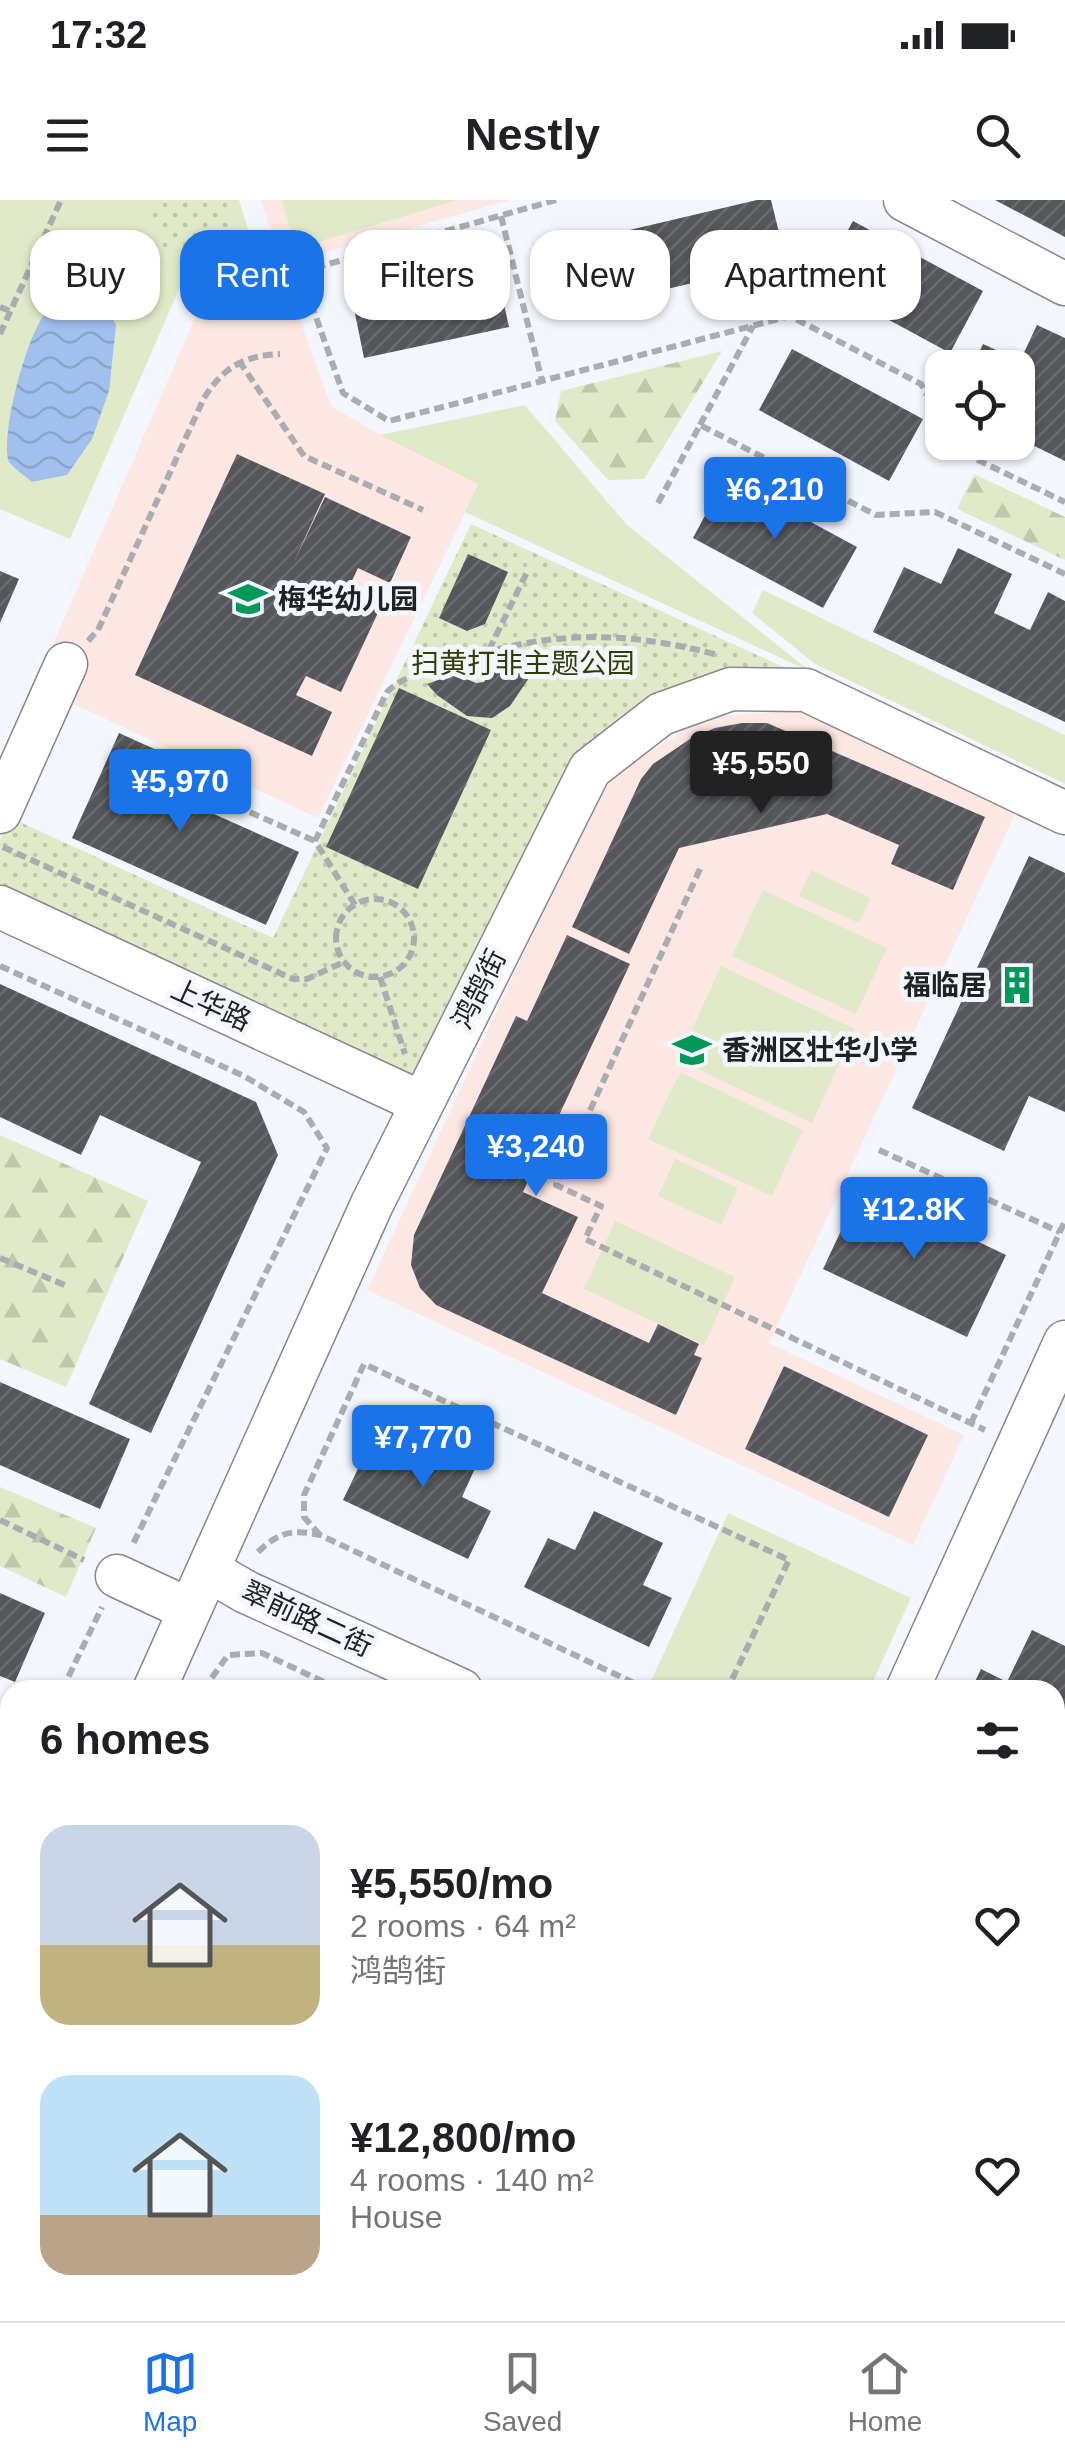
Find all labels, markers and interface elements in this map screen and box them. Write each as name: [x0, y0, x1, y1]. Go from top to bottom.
text: 17:32: [50, 14, 147, 56]
icon: menu: [40, 108, 95, 163]
icon: search: [970, 108, 1025, 163]
text: Nestly: [465, 109, 600, 160]
chip: Buy: [30, 230, 160, 320]
chip: Rent: [180, 230, 324, 320]
chip: Filters: [344, 230, 510, 320]
chip: New: [530, 230, 670, 320]
chip: Apartment: [690, 230, 921, 320]
map controls: [925, 350, 1035, 460]
button: locate: [925, 350, 1035, 460]
pin: ¥6,210: [694, 457, 856, 542]
text: ¥6,210: [726, 471, 824, 507]
school or university icon: 梅华幼儿园: [227, 578, 269, 620]
place label: 梅华幼儿园: [278, 584, 418, 615]
park label: 扫黄打非主题公园: [411, 648, 635, 679]
pin: ¥5,550: [680, 731, 842, 816]
text: ¥5,550: [712, 745, 810, 781]
pin: ¥5,970: [99, 749, 261, 834]
text: ¥5,970: [131, 763, 229, 799]
street label: 鸿鹄街: [446, 945, 512, 1033]
building icon: 福临居: [996, 964, 1038, 1006]
place label: 福临居: [903, 970, 987, 1001]
street label: 上华路: [166, 973, 256, 1037]
school or university icon: 香洲区壮华小学: [671, 1029, 713, 1071]
place label: 香洲区壮华小学: [722, 1035, 918, 1066]
pin: ¥3,240: [455, 1114, 617, 1199]
text: ¥3,240: [487, 1128, 585, 1164]
pin: ¥12.8K: [833, 1177, 995, 1262]
text: ¥12.8K: [862, 1191, 966, 1227]
pin: ¥7,770: [342, 1405, 504, 1490]
text: ¥7,770: [374, 1419, 472, 1455]
street label: 翠前路二街: [237, 1575, 377, 1663]
icon: filters: [970, 1713, 1025, 1768]
text: 6 homes: [40, 1716, 210, 1763]
text: ¥5,550/mo: [350, 1860, 553, 1907]
icon: home: [120, 1865, 240, 1985]
icon: heart: [970, 1898, 1025, 1953]
text: 2 rooms · 64 m²: [350, 1908, 576, 1944]
text: 鸿鹄街: [350, 1953, 446, 1989]
text: ¥12,800/mo: [350, 2114, 577, 2161]
icon: home: [120, 2115, 240, 2235]
icon: heart: [970, 2148, 1025, 2203]
text: 4 rooms · 140 m²: [350, 2162, 594, 2198]
text: House: [350, 2199, 443, 2235]
tab: Map: [143, 2346, 198, 2438]
tab: Saved: [483, 2346, 562, 2438]
tab: Home: [848, 2346, 922, 2438]

